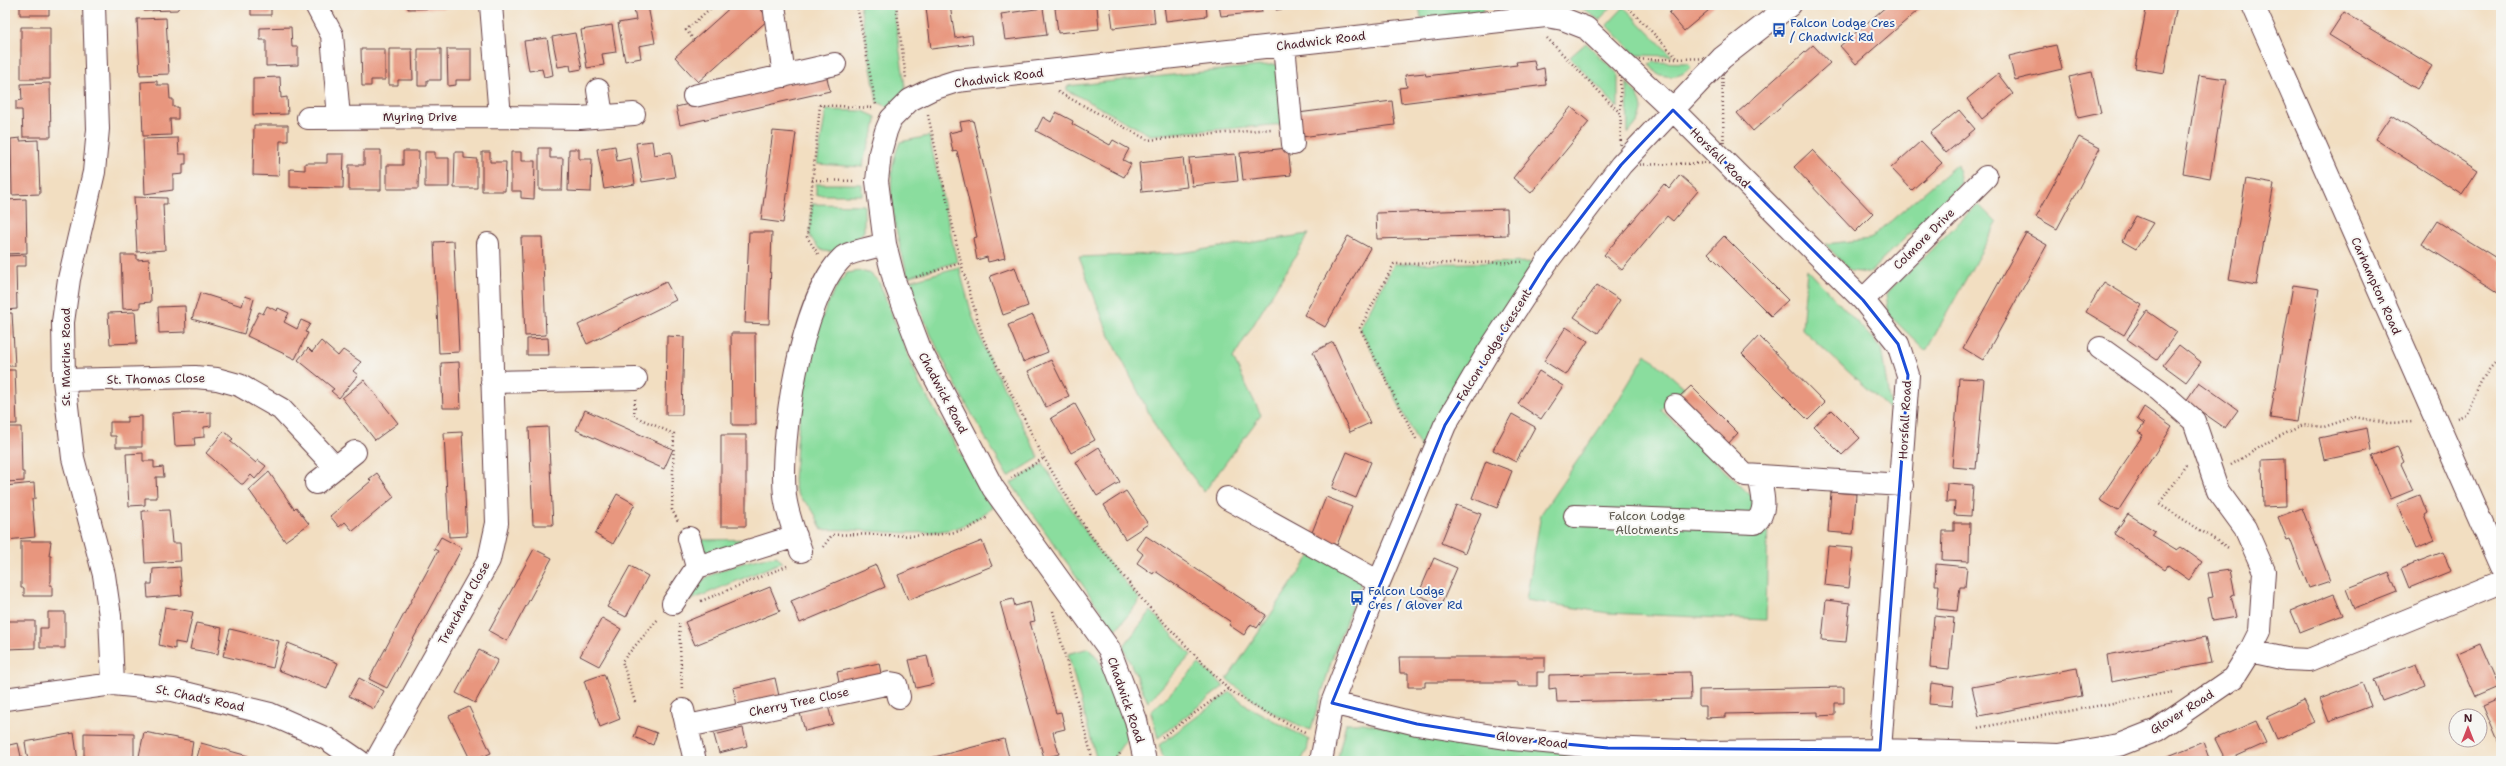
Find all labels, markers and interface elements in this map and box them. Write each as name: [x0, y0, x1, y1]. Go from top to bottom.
place label: Falcon Lodge Cres / Chadwick Rd: [1790, 15, 1895, 45]
bus stop icon: Falcon Lodge Cres / Chadwick Rd: [1771, 22, 1787, 38]
street label: Chadwick Road: [1275, 28, 1367, 54]
street label: Chadwick Road: [953, 65, 1045, 91]
street label: Myring Drive: [383, 109, 458, 125]
street label: Horsfall Road: [1686, 124, 1754, 192]
street label: Colmore Drive: [1890, 205, 1958, 273]
street label: Carhampton Road: [2347, 235, 2405, 338]
street label: Falcon Lodge Crescent: [1453, 286, 1535, 404]
street label: St. Martins Road: [58, 307, 74, 406]
street label: Chadwick Road: [915, 350, 971, 437]
street label: St. Thomas Close: [107, 370, 206, 388]
street label: Horsfall Road: [1895, 380, 1915, 460]
park label: Falcon Lodge Allotments: [1609, 508, 1686, 538]
street label: Trenchard Close: [434, 558, 494, 648]
place label: Falcon Lodge Cres / Glover Rd: [1368, 583, 1463, 613]
bus stop icon: Falcon Lodge Cres / Glover Rd: [1349, 590, 1365, 606]
street label: Chadwick Road: [1104, 655, 1148, 745]
street label: St. Chad's Road: [154, 681, 246, 715]
street label: Cherry Tree Close: [747, 684, 851, 720]
street label: Glover Road: [2147, 686, 2217, 738]
north arrow: [2448, 708, 2488, 748]
text: N: [2464, 711, 2473, 726]
street label: Glover Road: [1495, 728, 1569, 752]

